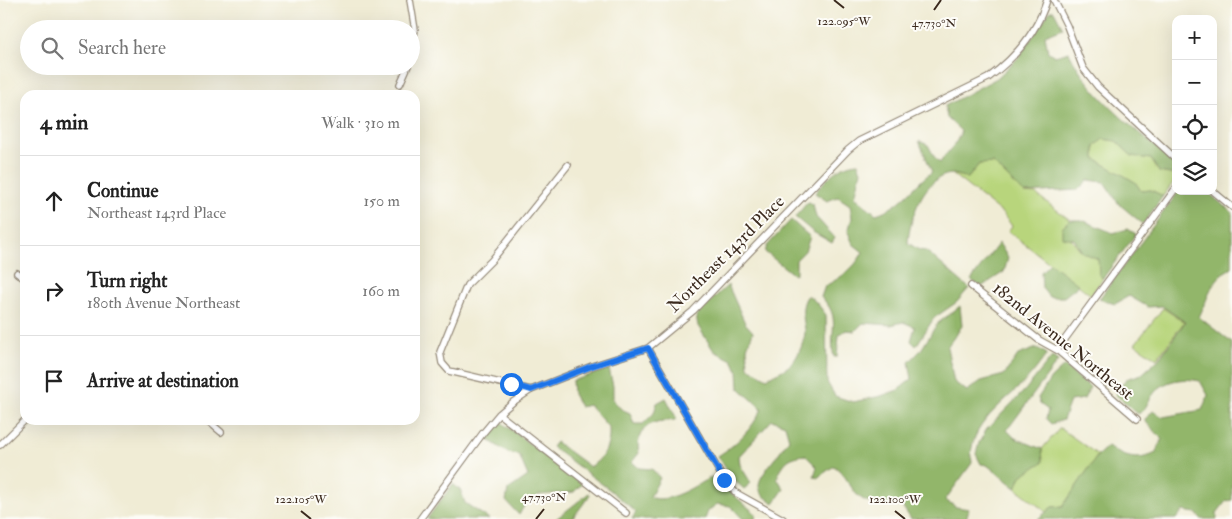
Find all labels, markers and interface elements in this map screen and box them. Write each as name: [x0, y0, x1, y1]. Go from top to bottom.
text: 122.095°W: [818, 14, 871, 29]
map controls: [1172, 15, 1217, 195]
button: +: [1172, 15, 1217, 60]
text: 47.730°N: [912, 16, 957, 31]
search box: [20, 20, 420, 75]
icon: search: [38, 34, 66, 62]
text: Search here: [78, 36, 166, 60]
button: −: [1172, 60, 1217, 105]
button: locate: [1172, 105, 1217, 150]
text: 4 min: [40, 109, 88, 136]
text: Walk · 310 m: [321, 113, 400, 133]
button: layers: [1172, 150, 1217, 195]
text: Continue: [87, 179, 158, 203]
icon: ahead: [40, 187, 68, 215]
street label: Northeast 143rd Place: [662, 190, 790, 318]
text: 150 m: [363, 191, 400, 211]
text: Northeast 143rd Place: [87, 203, 226, 223]
text: Turn right: [87, 269, 167, 293]
icon: right: [40, 277, 68, 305]
street label: 182nd Avenue Northeast: [988, 277, 1138, 405]
text: 160 m: [362, 281, 400, 301]
text: 180th Avenue Northeast: [87, 293, 240, 313]
icon: arrive: [40, 367, 68, 395]
text: Arrive at destination: [87, 369, 239, 393]
route start: [500, 373, 523, 396]
route end: [713, 469, 736, 492]
text: 47.730°N: [522, 490, 567, 505]
text: 122.105°W: [276, 492, 327, 507]
text: 122.100°W: [869, 492, 922, 507]

